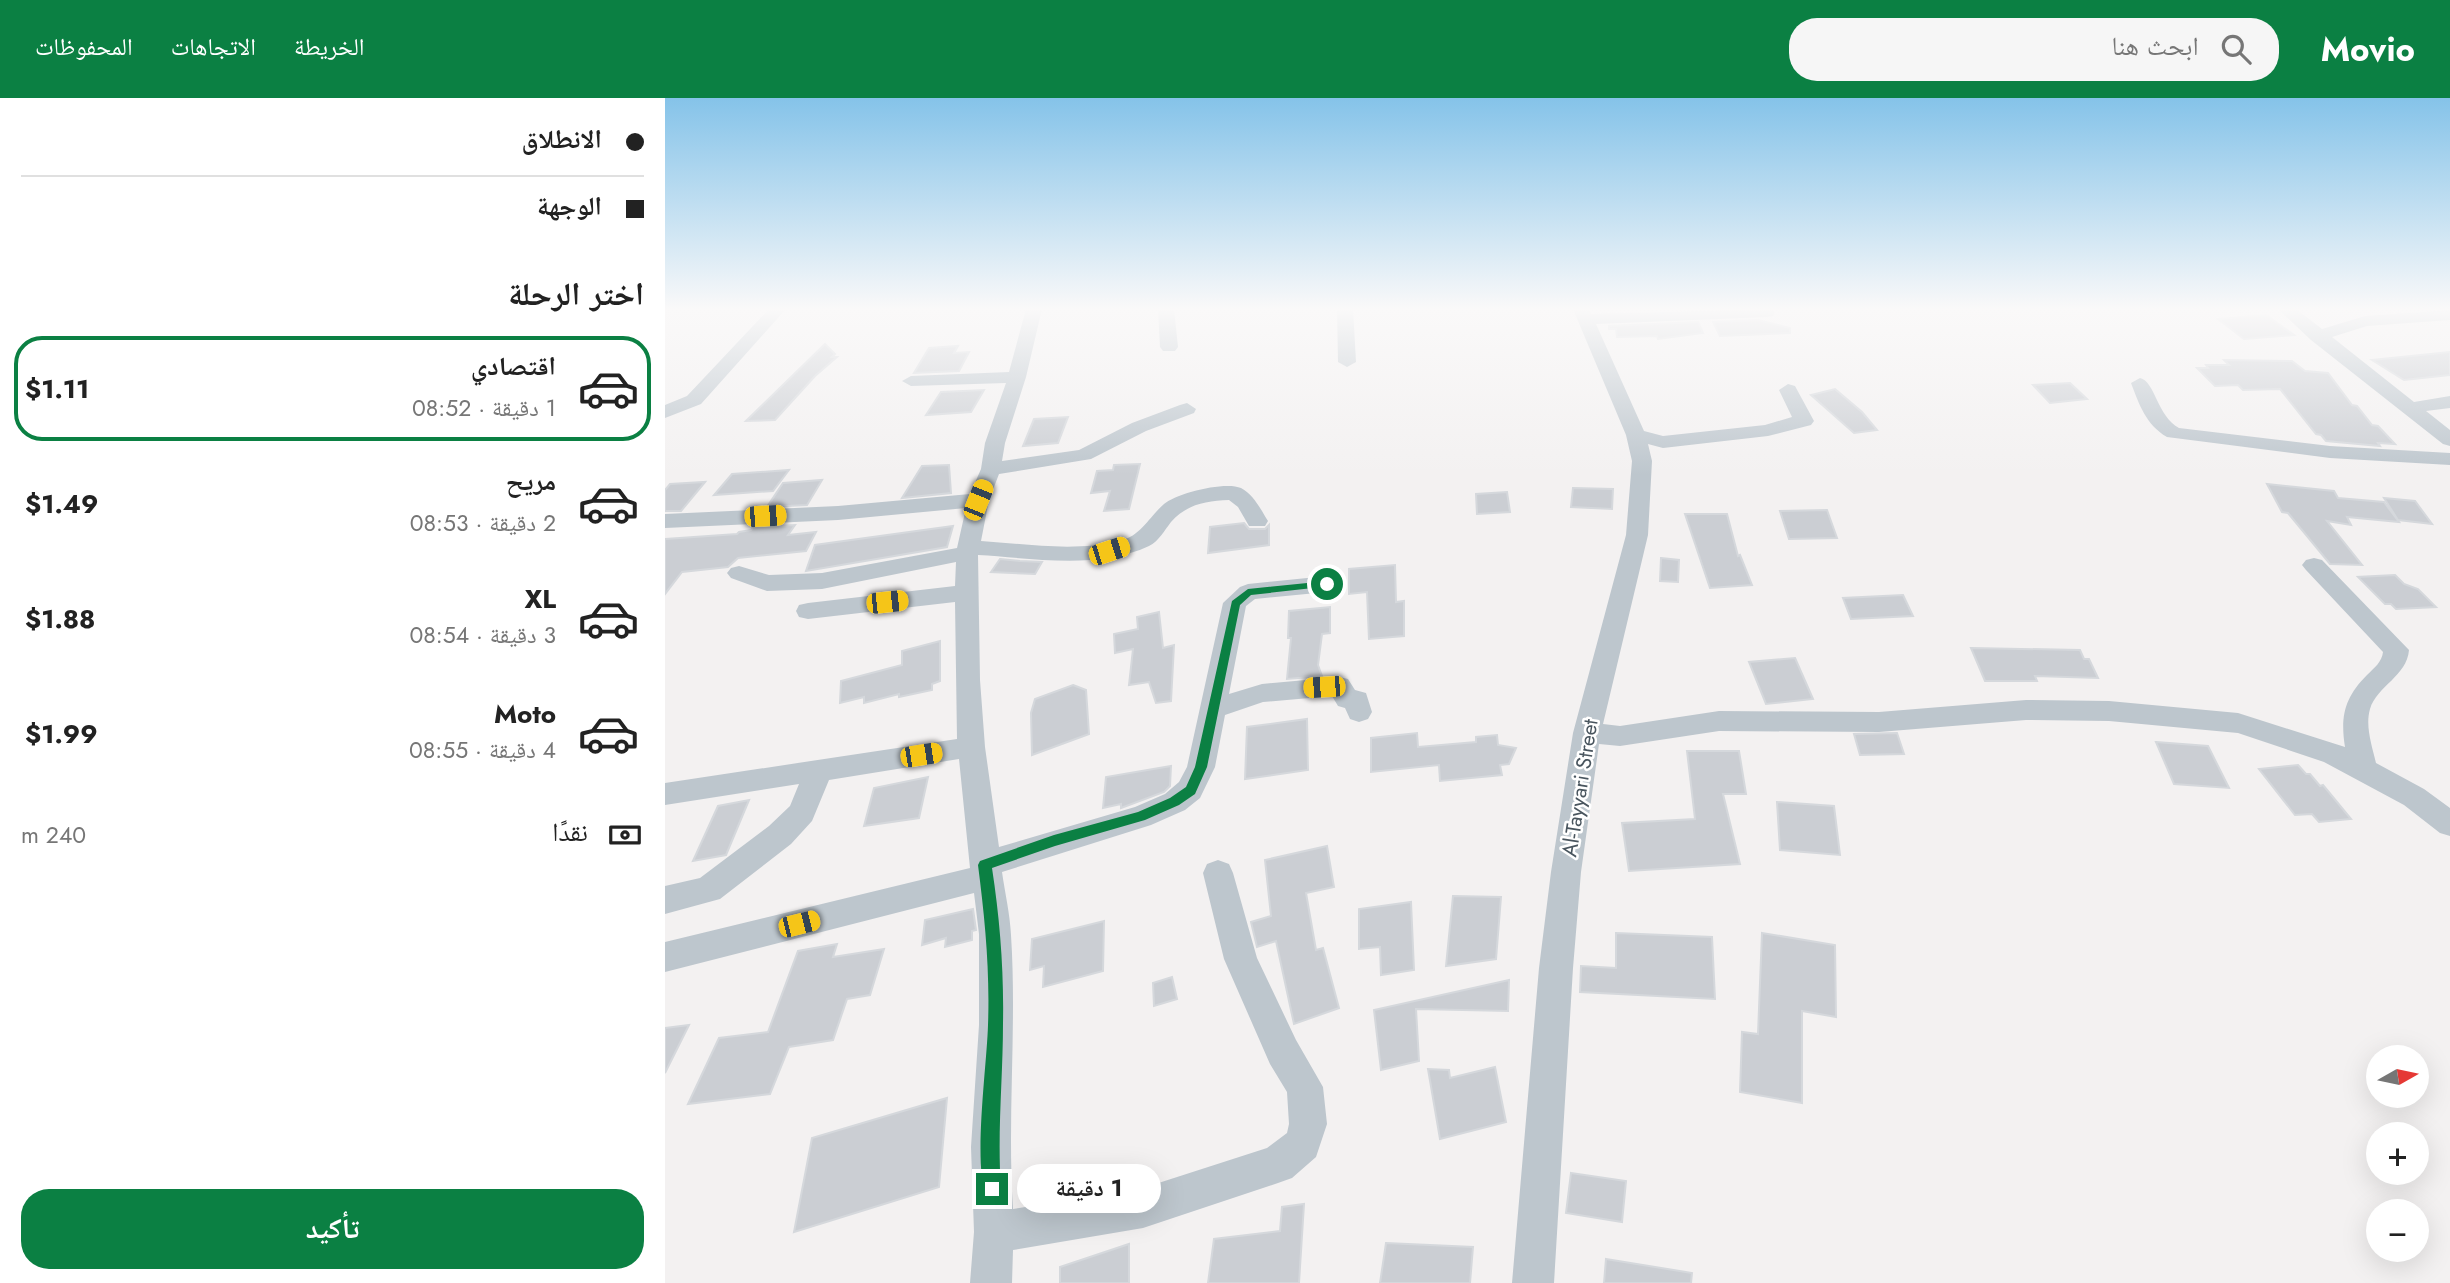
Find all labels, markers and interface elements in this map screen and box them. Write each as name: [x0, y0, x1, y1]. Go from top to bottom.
search box: [1789, 18, 2279, 81]
text: Movio: [2321, 26, 2415, 73]
text: ابحث هنا: [2112, 27, 2199, 65]
text: المحفوظات: [35, 29, 133, 64]
text: الاتجاهات: [171, 29, 256, 64]
text: الخريطة: [294, 29, 365, 64]
icon: search: [2217, 30, 2255, 68]
text: الانطلاق: [522, 120, 602, 158]
text: الوجهة: [537, 187, 602, 225]
text: اختر الرحلة: [508, 271, 644, 317]
text: اقتصادي: [471, 347, 556, 385]
icon: car: [577, 357, 640, 420]
text: $1.11: [25, 370, 89, 408]
text: 1 دقيقة · 08:52: [412, 391, 556, 425]
text: مريح: [506, 462, 556, 500]
icon: car: [577, 472, 640, 535]
car: [961, 477, 996, 523]
text: $1.49: [25, 485, 98, 523]
car: [744, 504, 787, 528]
text: 2 دقيقة · 08:53: [410, 506, 556, 540]
car: [1086, 535, 1133, 567]
route start: [1311, 568, 1343, 600]
text: XL: [524, 580, 556, 618]
icon: car: [577, 587, 640, 650]
car: [866, 589, 909, 615]
text: $1.88: [25, 600, 95, 638]
text: 3 دقيقة · 08:54: [409, 618, 556, 652]
car: [1303, 675, 1346, 699]
text: Moto: [494, 695, 556, 733]
icon: car: [577, 702, 640, 765]
text: $1.99: [25, 715, 98, 753]
street label: Al-Tayyari Street: [1554, 717, 1606, 859]
text: 4 دقيقة · 08:55: [409, 733, 556, 767]
car: [899, 741, 944, 769]
text: نقدًا: [552, 813, 588, 851]
icon: cash: [606, 816, 644, 854]
text: 240 m: [21, 818, 86, 852]
car: [777, 909, 822, 939]
north arrow: [2366, 1045, 2429, 1108]
map controls: [2366, 1045, 2429, 1262]
button: +: [2366, 1122, 2429, 1185]
callout: 1 دقيقة: [1017, 1164, 1160, 1214]
text: 1 دقيقة: [1056, 1171, 1122, 1205]
route end: [976, 1173, 1008, 1205]
button: تأكيد: [21, 1189, 644, 1269]
button: −: [2366, 1199, 2429, 1262]

